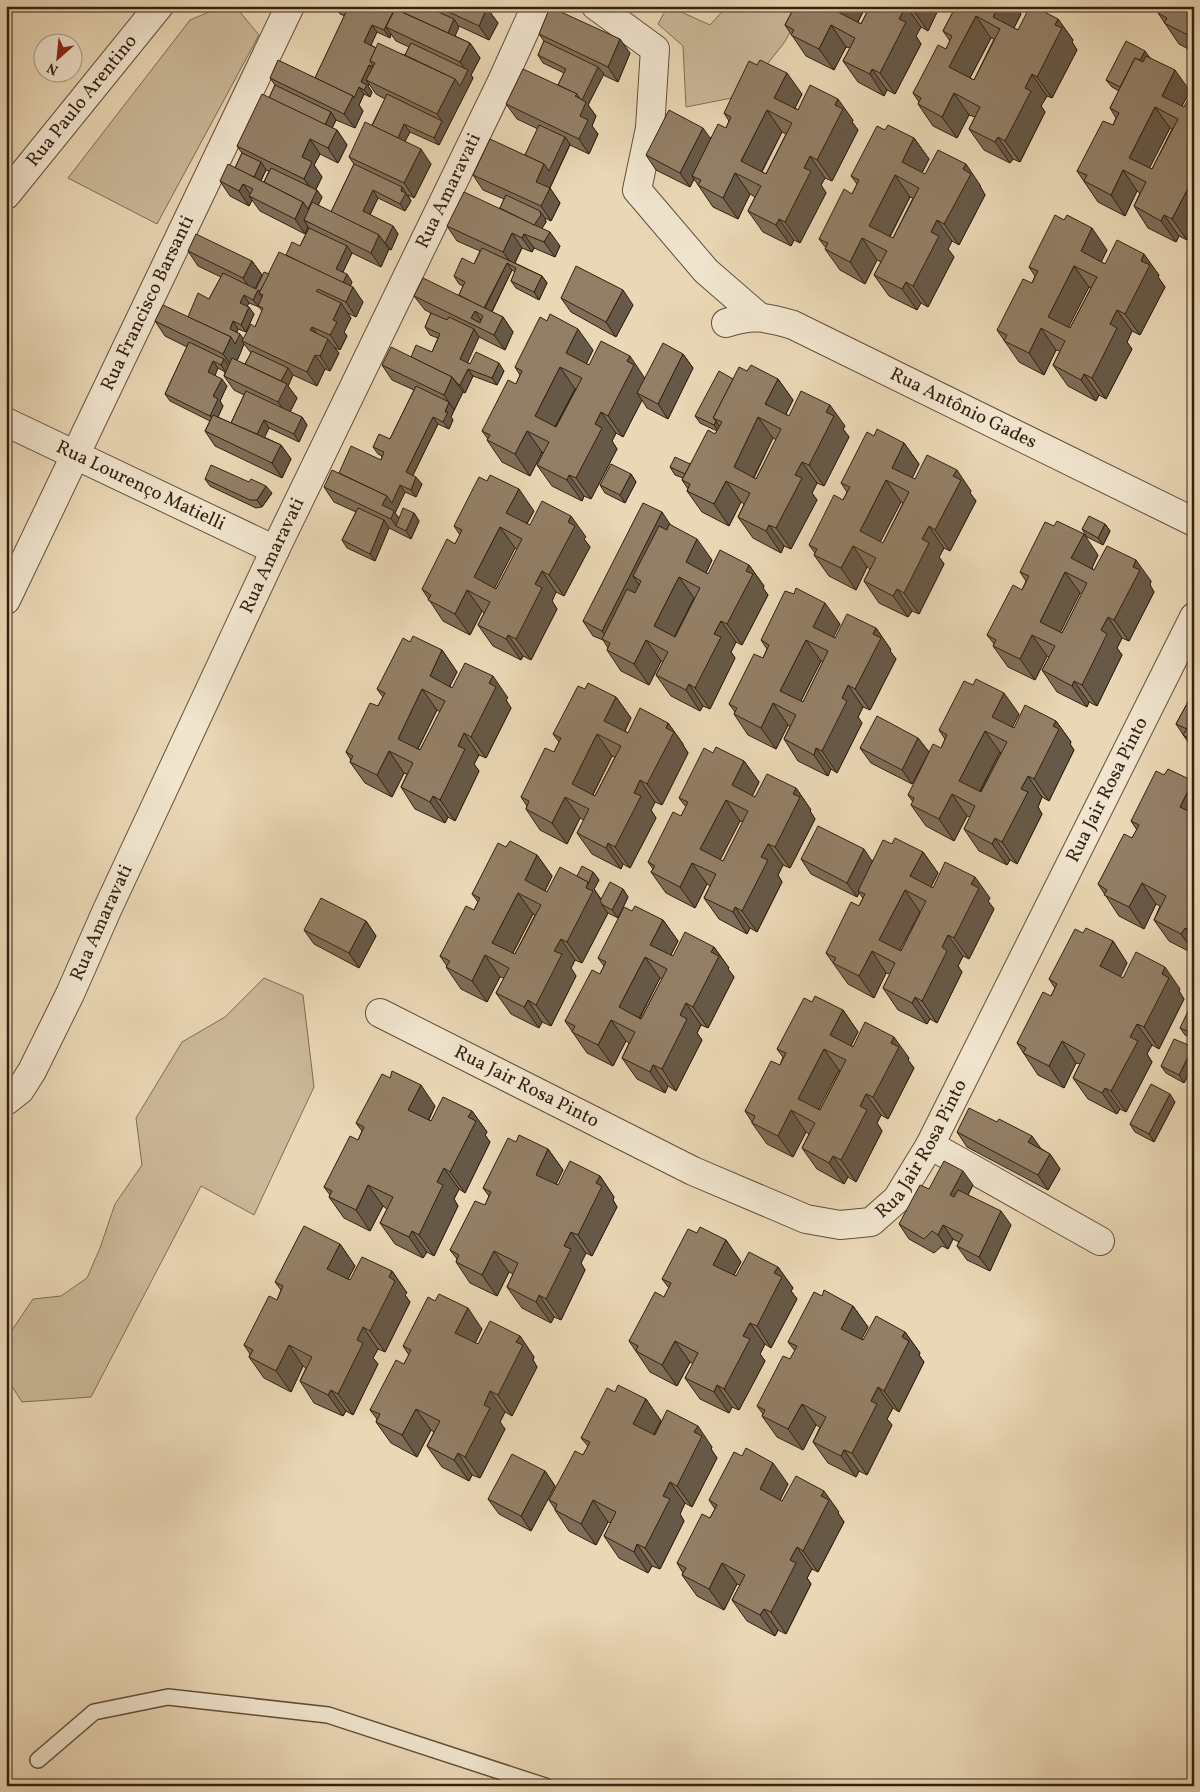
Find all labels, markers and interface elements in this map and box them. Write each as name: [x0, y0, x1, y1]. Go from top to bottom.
street label: Rua Paulo Arentino: [21, 29, 144, 173]
north arrow: [32, 32, 82, 82]
text: N: [44, 57, 62, 79]
street label: Rua Amaravati: [410, 129, 488, 253]
street label: Rua Francisco Barsanti: [95, 211, 201, 395]
street label: Rua Antônio Gades: [885, 361, 1041, 456]
street label: Rua Lourenço Matielli: [52, 435, 230, 538]
street label: Rua Amaravati: [234, 493, 311, 618]
street label: Rua Jair Rosa Pinto: [1060, 713, 1155, 867]
street label: Rua Amaravati: [64, 860, 139, 985]
street label: Rua Jair Rosa Pinto: [450, 1039, 603, 1134]
street label: Rua Jair Rosa Pinto: [870, 1075, 974, 1225]

